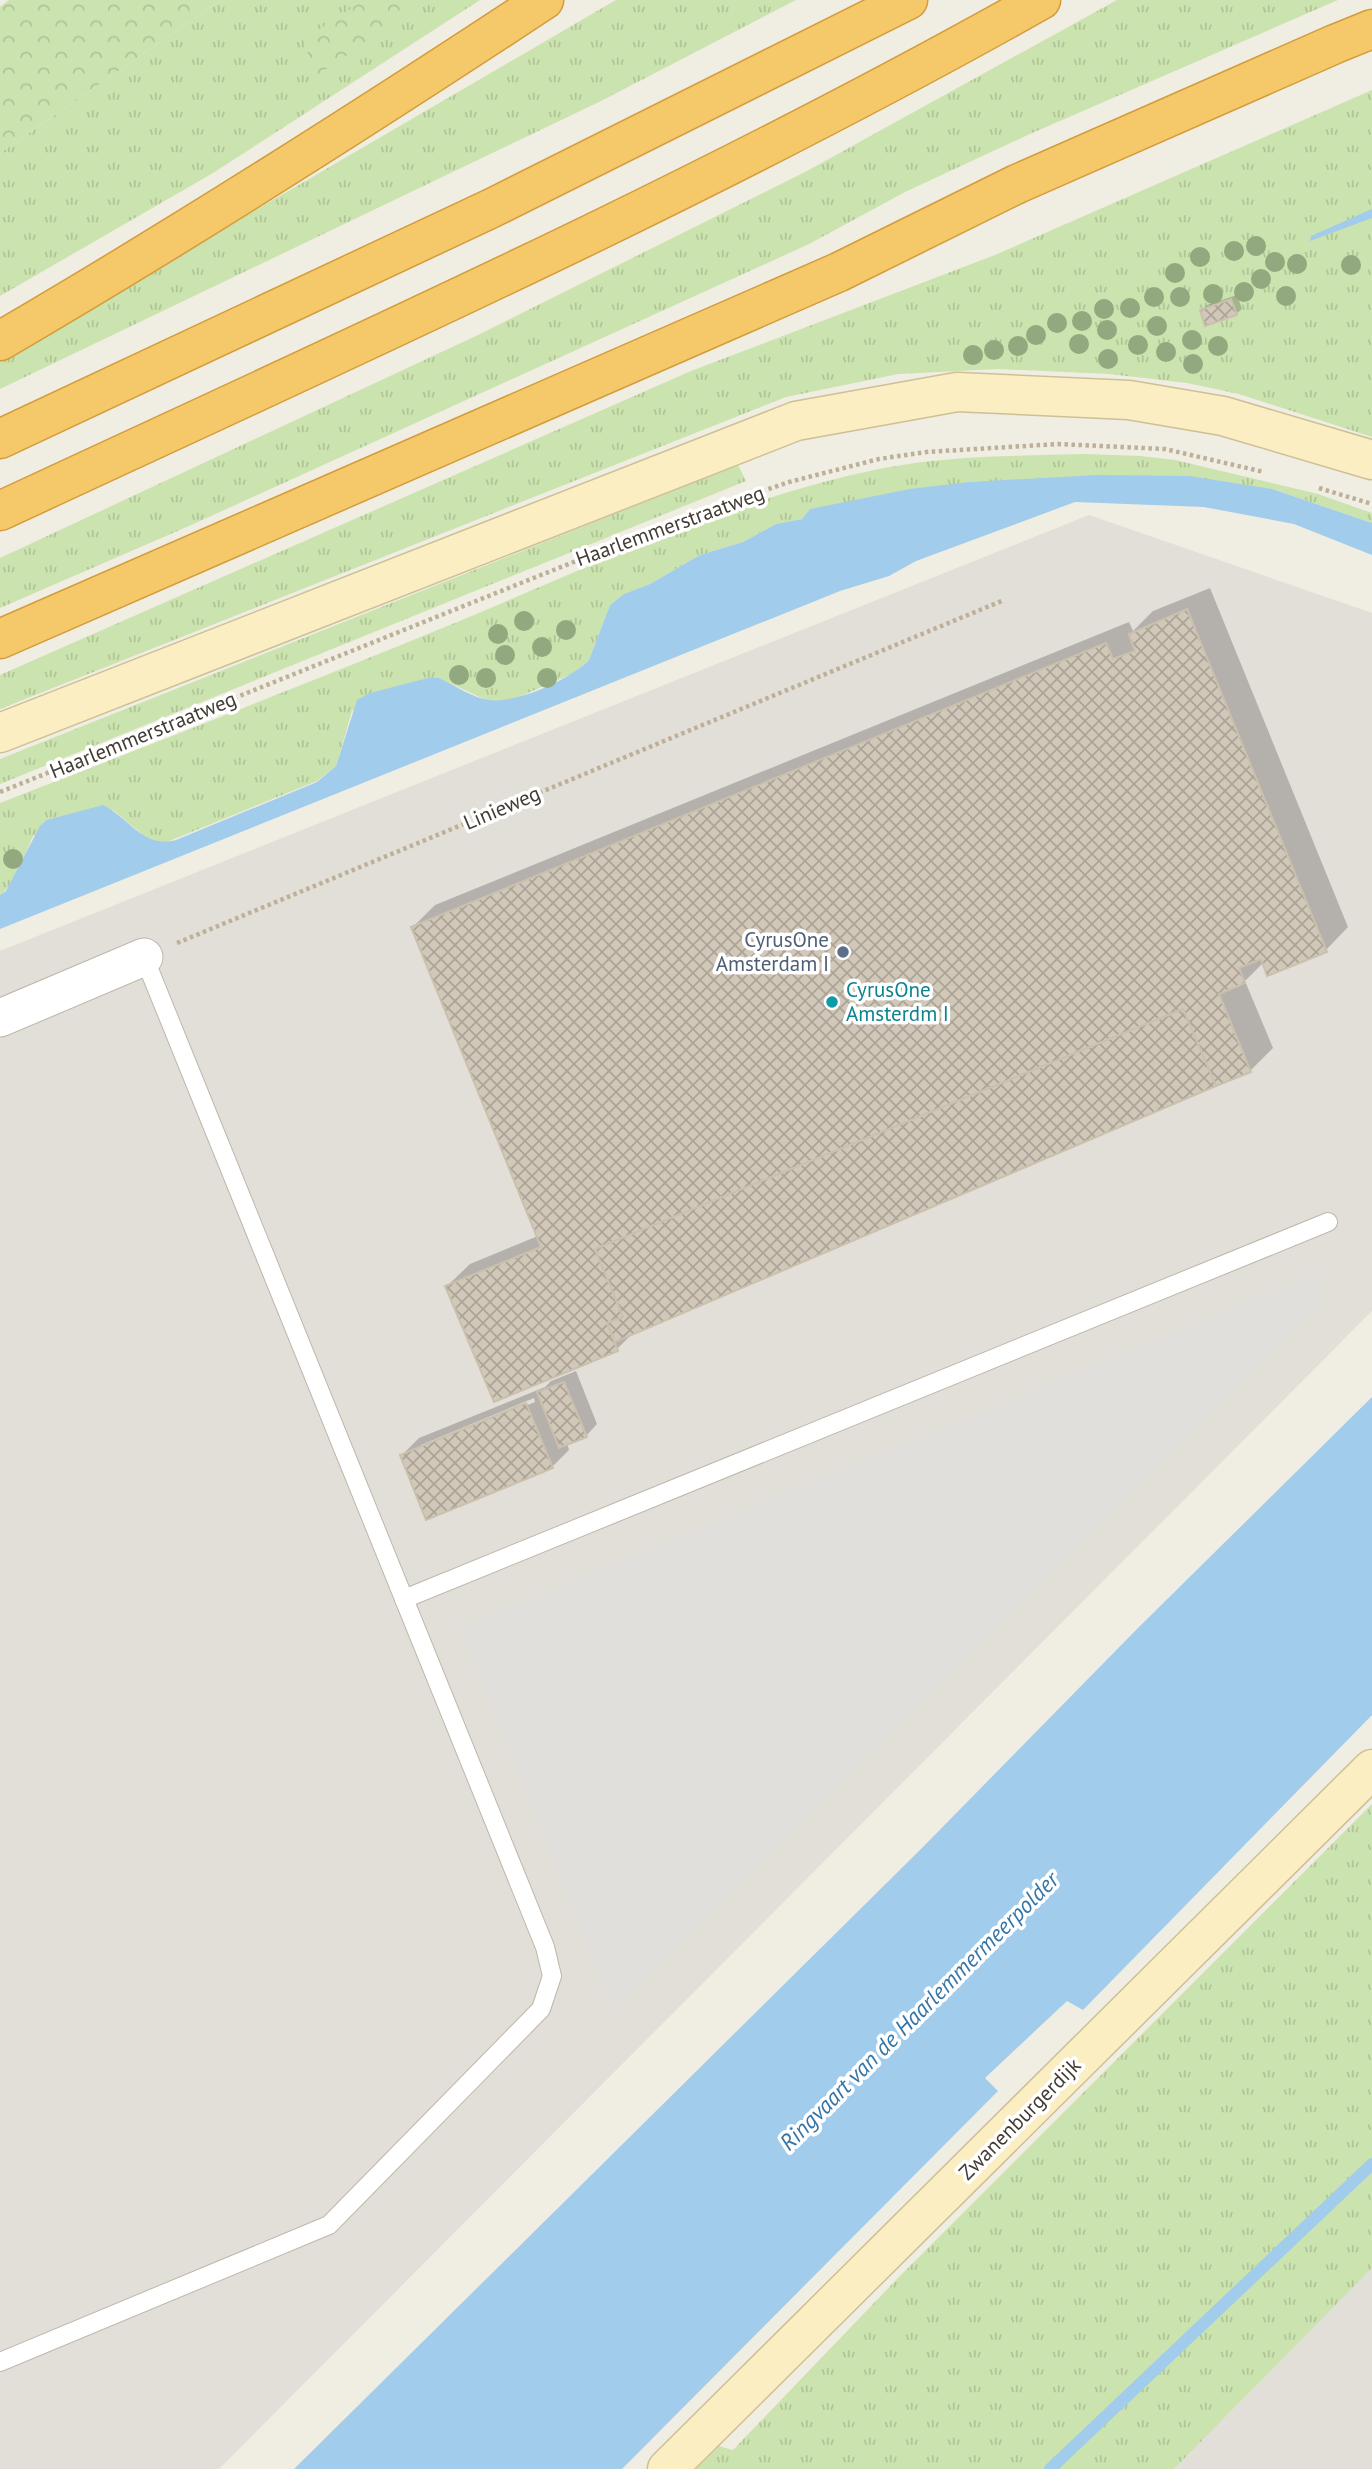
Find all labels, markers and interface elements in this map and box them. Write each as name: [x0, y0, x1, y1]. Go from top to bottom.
street label: Haarlemmerstraatweg: [572, 479, 768, 572]
street label: Haarlemmerstraatweg: [46, 685, 240, 784]
street label: Linieweg: [459, 779, 544, 836]
place label: CyrusOne Amsterdam I: [716, 926, 829, 977]
marker: CyrusOne Amsterdam I: [835, 944, 851, 960]
place label: CyrusOne Amsterdm I: [846, 976, 949, 1027]
marker: CyrusOne Amsterdm I: [824, 994, 840, 1010]
water label: Ringvaart van de Haarlemmermeerpolder: [773, 1864, 1065, 2156]
street label: Zwanenburgerdijk: [953, 2052, 1086, 2185]

